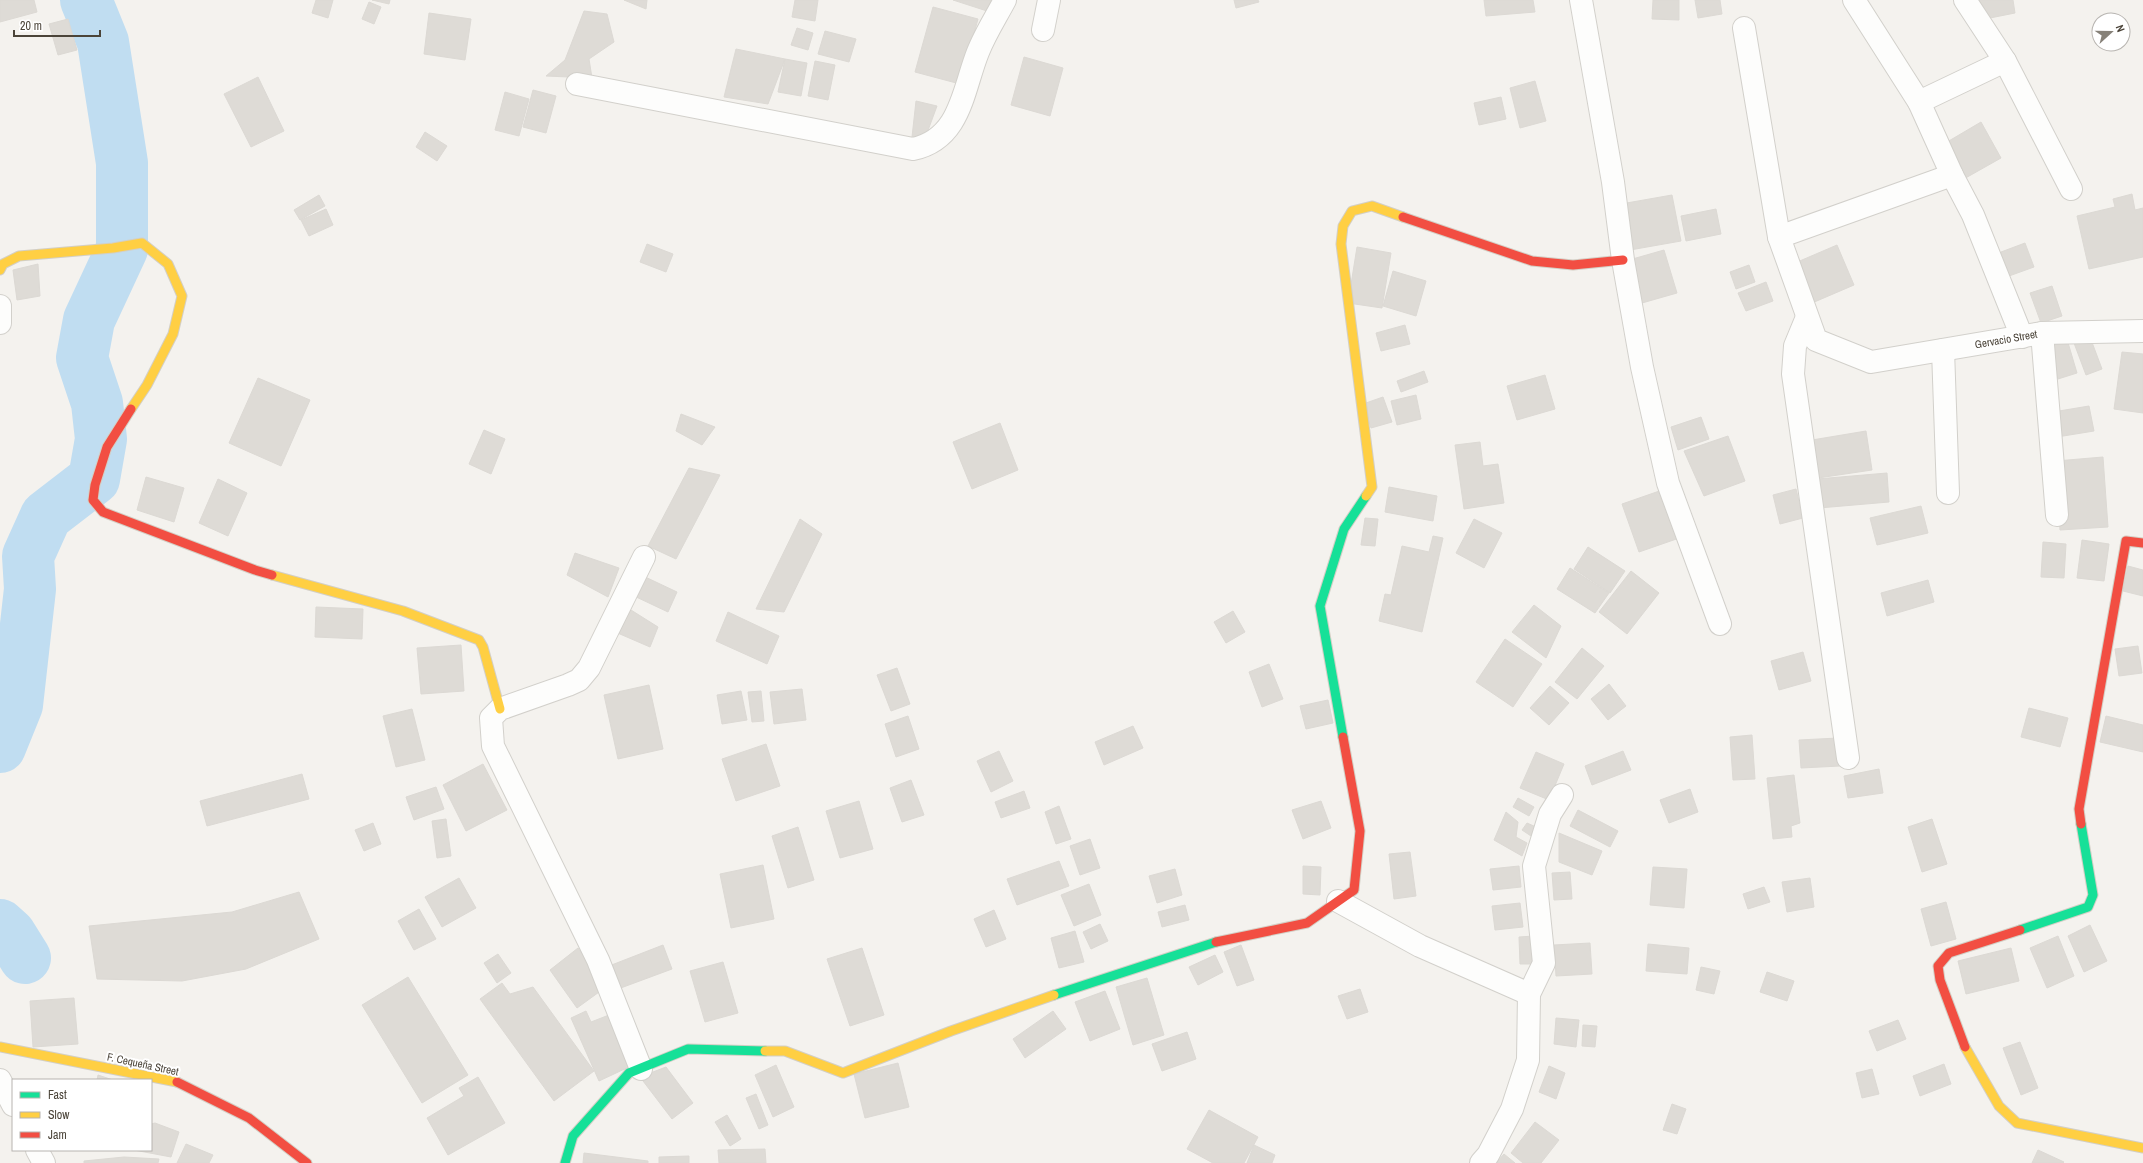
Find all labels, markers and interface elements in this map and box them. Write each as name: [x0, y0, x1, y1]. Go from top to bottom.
scale bar: [14, 12, 100, 38]
north arrow: [2091, 12, 2131, 52]
text: 20 m: [20, 18, 42, 34]
text: N: [2113, 23, 2128, 34]
street label: Gervacio Street: [1974, 327, 2039, 351]
street label: F. Cequeña Street: [106, 1050, 180, 1079]
legend: [12, 1079, 152, 1151]
text: Fast: [48, 1087, 67, 1103]
text: Slow: [48, 1107, 70, 1123]
text: Jam: [48, 1127, 67, 1143]

